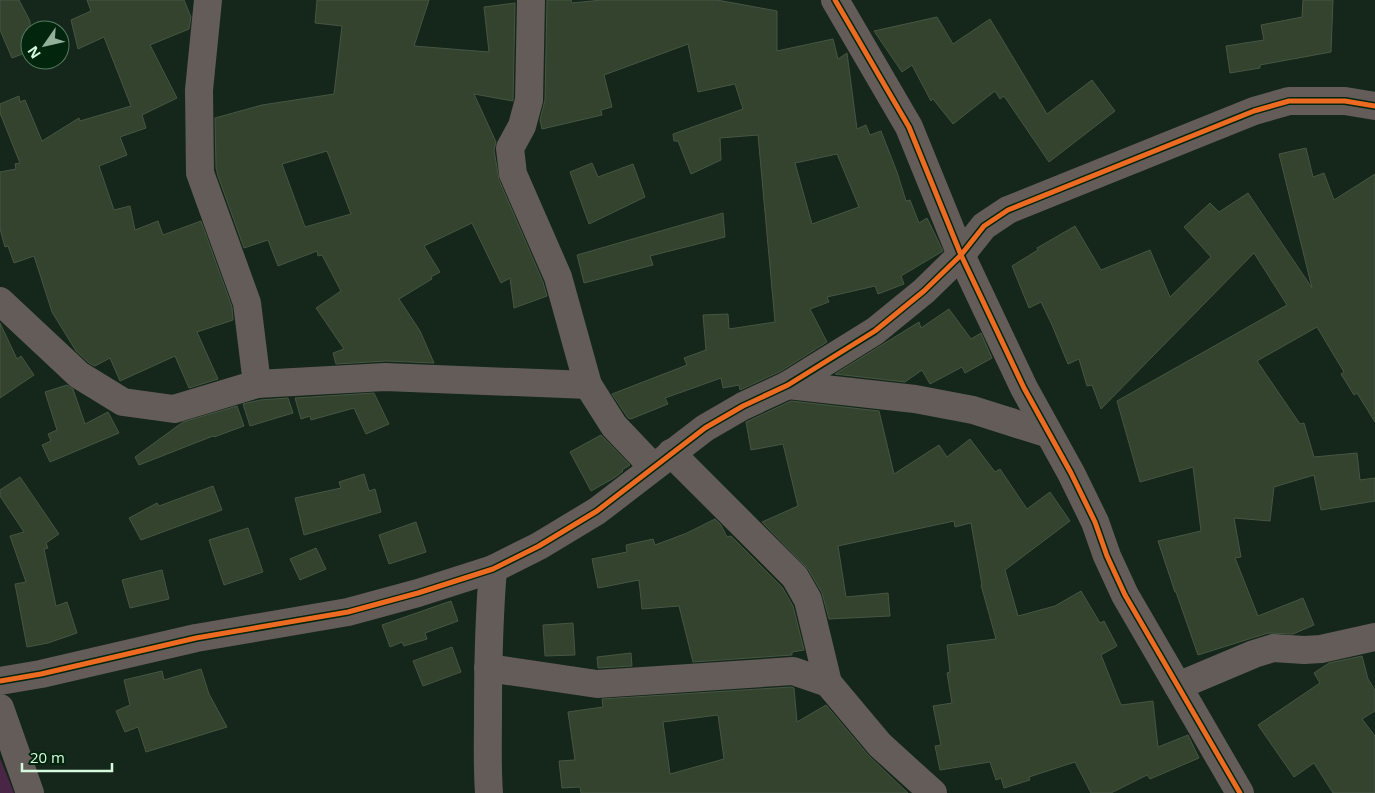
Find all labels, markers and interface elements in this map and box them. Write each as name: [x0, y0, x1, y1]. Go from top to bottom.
north arrow: [20, 20, 70, 70]
text: N: [23, 43, 45, 63]
scale bar: [22, 740, 112, 772]
text: 20 m: [30, 747, 65, 767]

